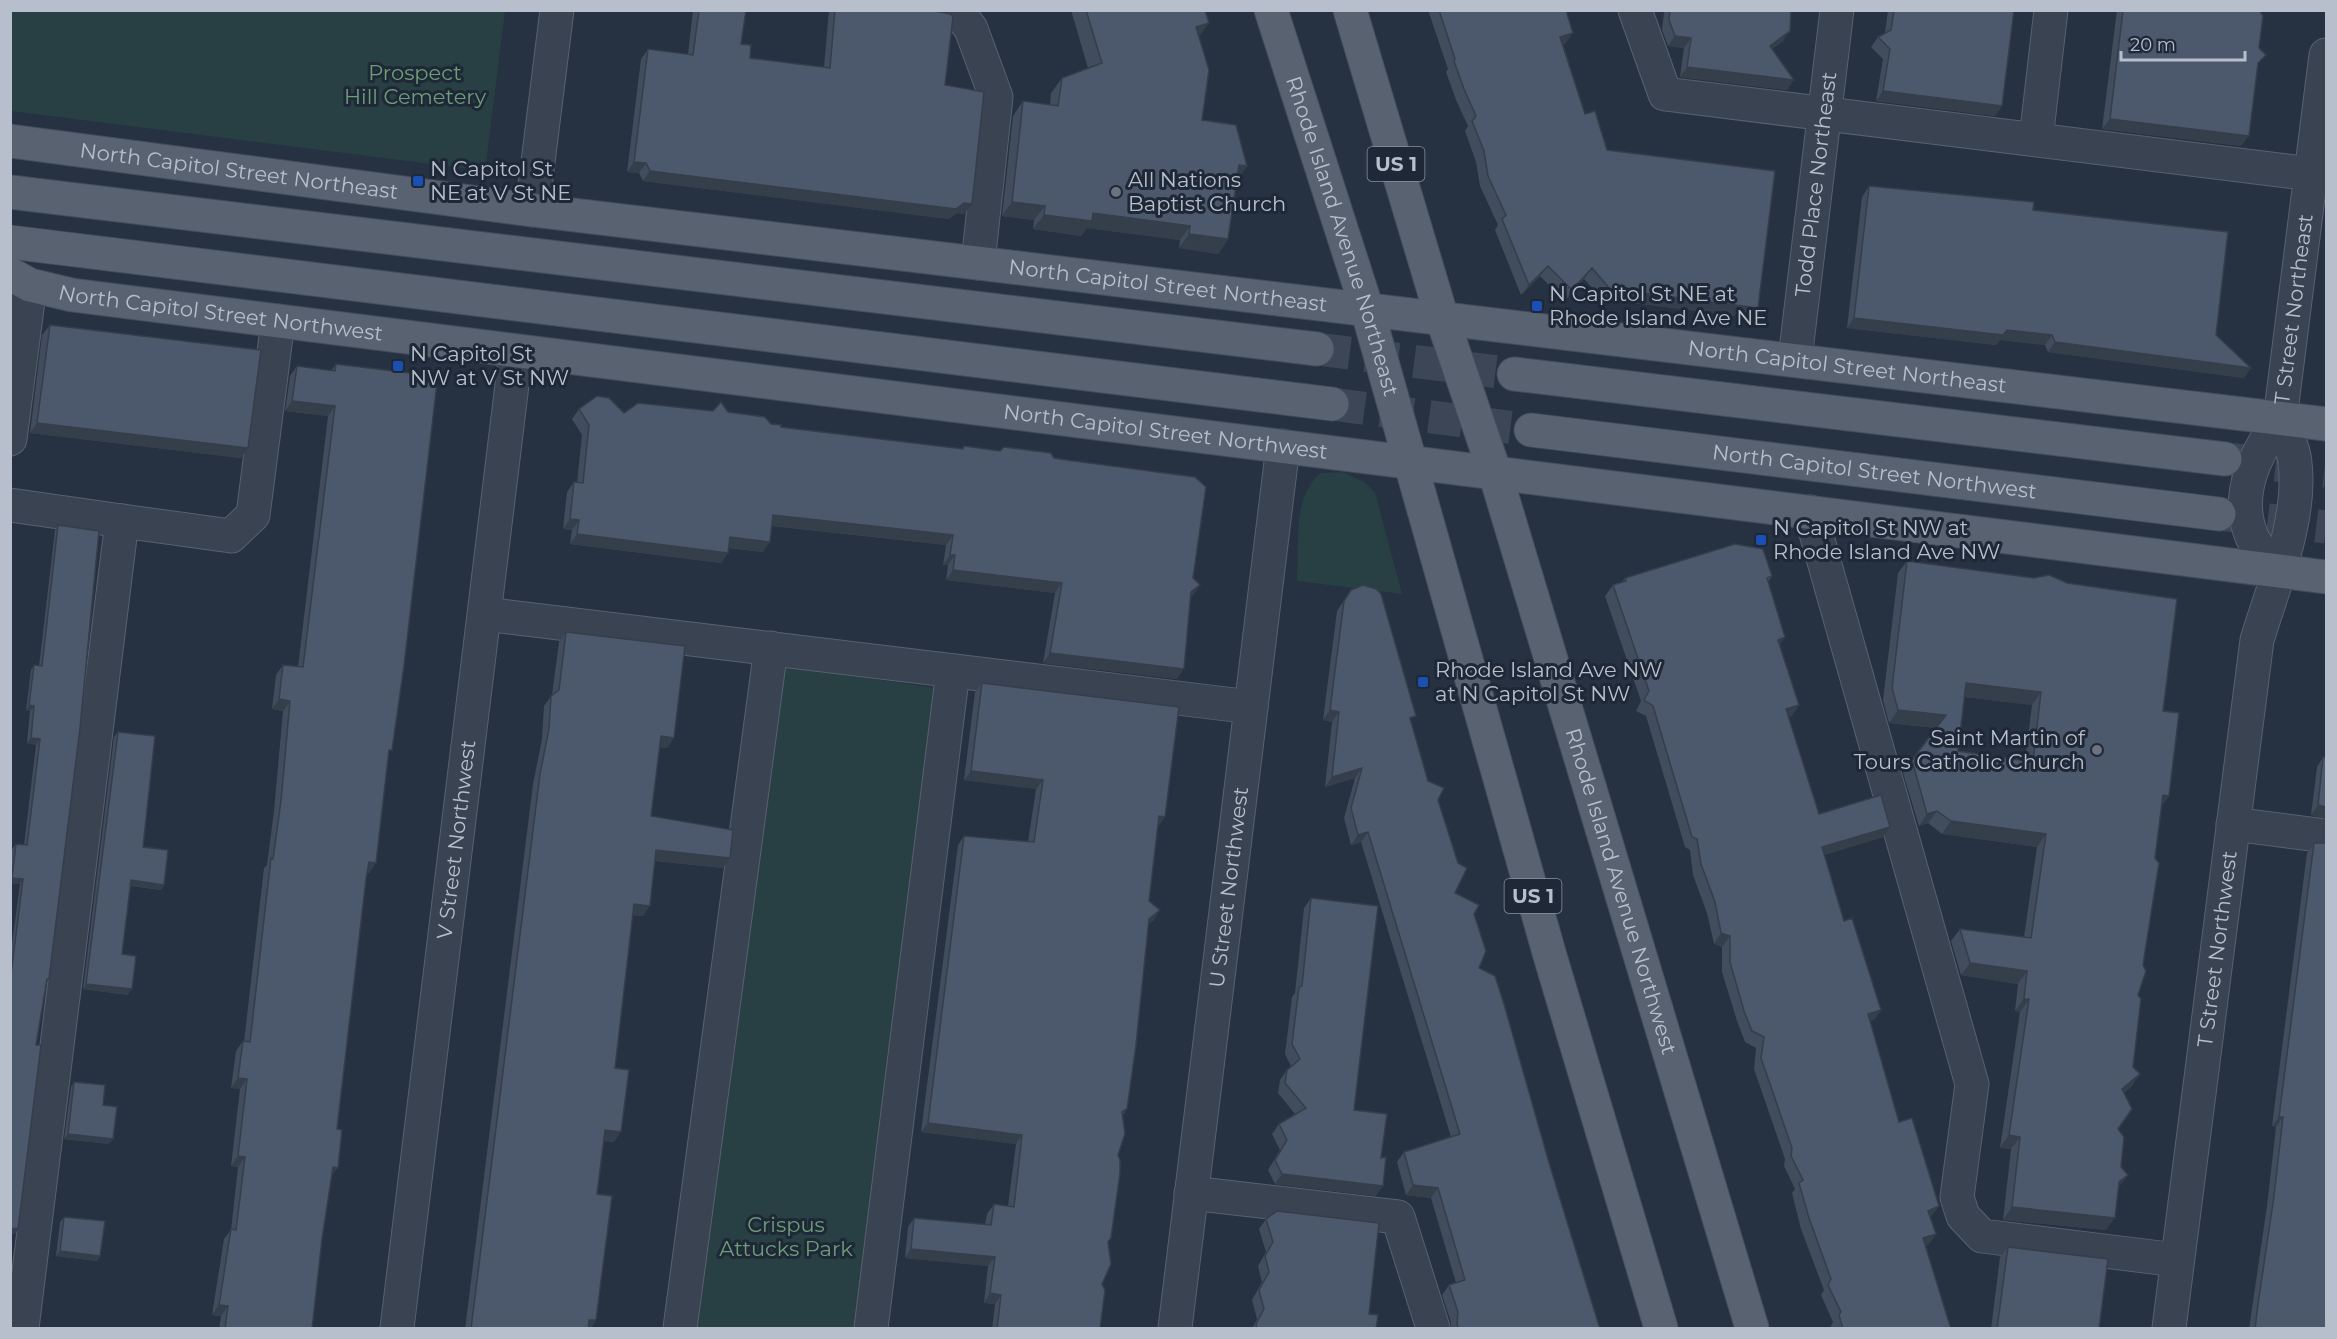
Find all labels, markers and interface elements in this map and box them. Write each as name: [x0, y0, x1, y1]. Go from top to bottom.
scale bar: [2121, 24, 2246, 62]
text: 20 m: [2130, 34, 2176, 56]
park label: Prospect Hill Cemetery: [344, 60, 487, 109]
street label: Todd Place Northeast: [1790, 70, 1841, 298]
street label: Rhode Island Avenue Northeast: [1281, 73, 1404, 399]
street label: North Capitol Street Northeast: [78, 137, 400, 204]
road number: US 1: [1368, 147, 1424, 181]
place label: N Capitol St NE at V St NE: [430, 156, 571, 205]
place label: All Nations Baptist Church: [1128, 167, 1286, 216]
marker: N Capitol St NE at V St NE: [411, 174, 425, 188]
marker: All Nations Baptist Church: [1109, 185, 1123, 199]
street label: T Street Northeast: [2269, 212, 2318, 406]
street label: North Capitol Street Northeast: [1007, 254, 1329, 317]
street label: North Capitol Street Northwest: [56, 279, 385, 346]
place label: N Capitol St NE at Rhode Island Ave NE: [1549, 281, 1767, 330]
marker: N Capitol St NE at Rhode Island Ave NE: [1530, 299, 1544, 313]
street label: North Capitol Street Northeast: [1686, 335, 2008, 398]
place label: N Capitol St NW at V St NW: [410, 341, 569, 390]
marker: N Capitol St NW at V St NW: [391, 359, 405, 373]
street label: North Capitol Street Northwest: [1002, 399, 1329, 464]
street label: North Capitol Street Northwest: [1711, 439, 2038, 504]
place label: N Capitol St NW at Rhode Island Ave NW: [1773, 515, 2000, 564]
marker: N Capitol St NW at Rhode Island Ave NW: [1754, 533, 1768, 547]
place label: Rhode Island Ave NW at N Capitol St NW: [1435, 657, 1662, 706]
marker: Rhode Island Ave NW at N Capitol St NW: [1416, 675, 1430, 689]
street label: Rhode Island Avenue Northwest: [1560, 725, 1682, 1057]
place label: Saint Martin of Tours Catholic Church: [1854, 725, 2086, 774]
street label: V Street Northwest: [432, 739, 481, 941]
marker: Saint Martin of Tours Catholic Church: [2090, 743, 2104, 757]
street label: U Street Northwest: [1204, 785, 1253, 989]
street label: T Street Northwest: [2192, 849, 2242, 1049]
road number: US 1: [1504, 879, 1562, 913]
park label: Crispus Attucks Park: [719, 1212, 853, 1261]

